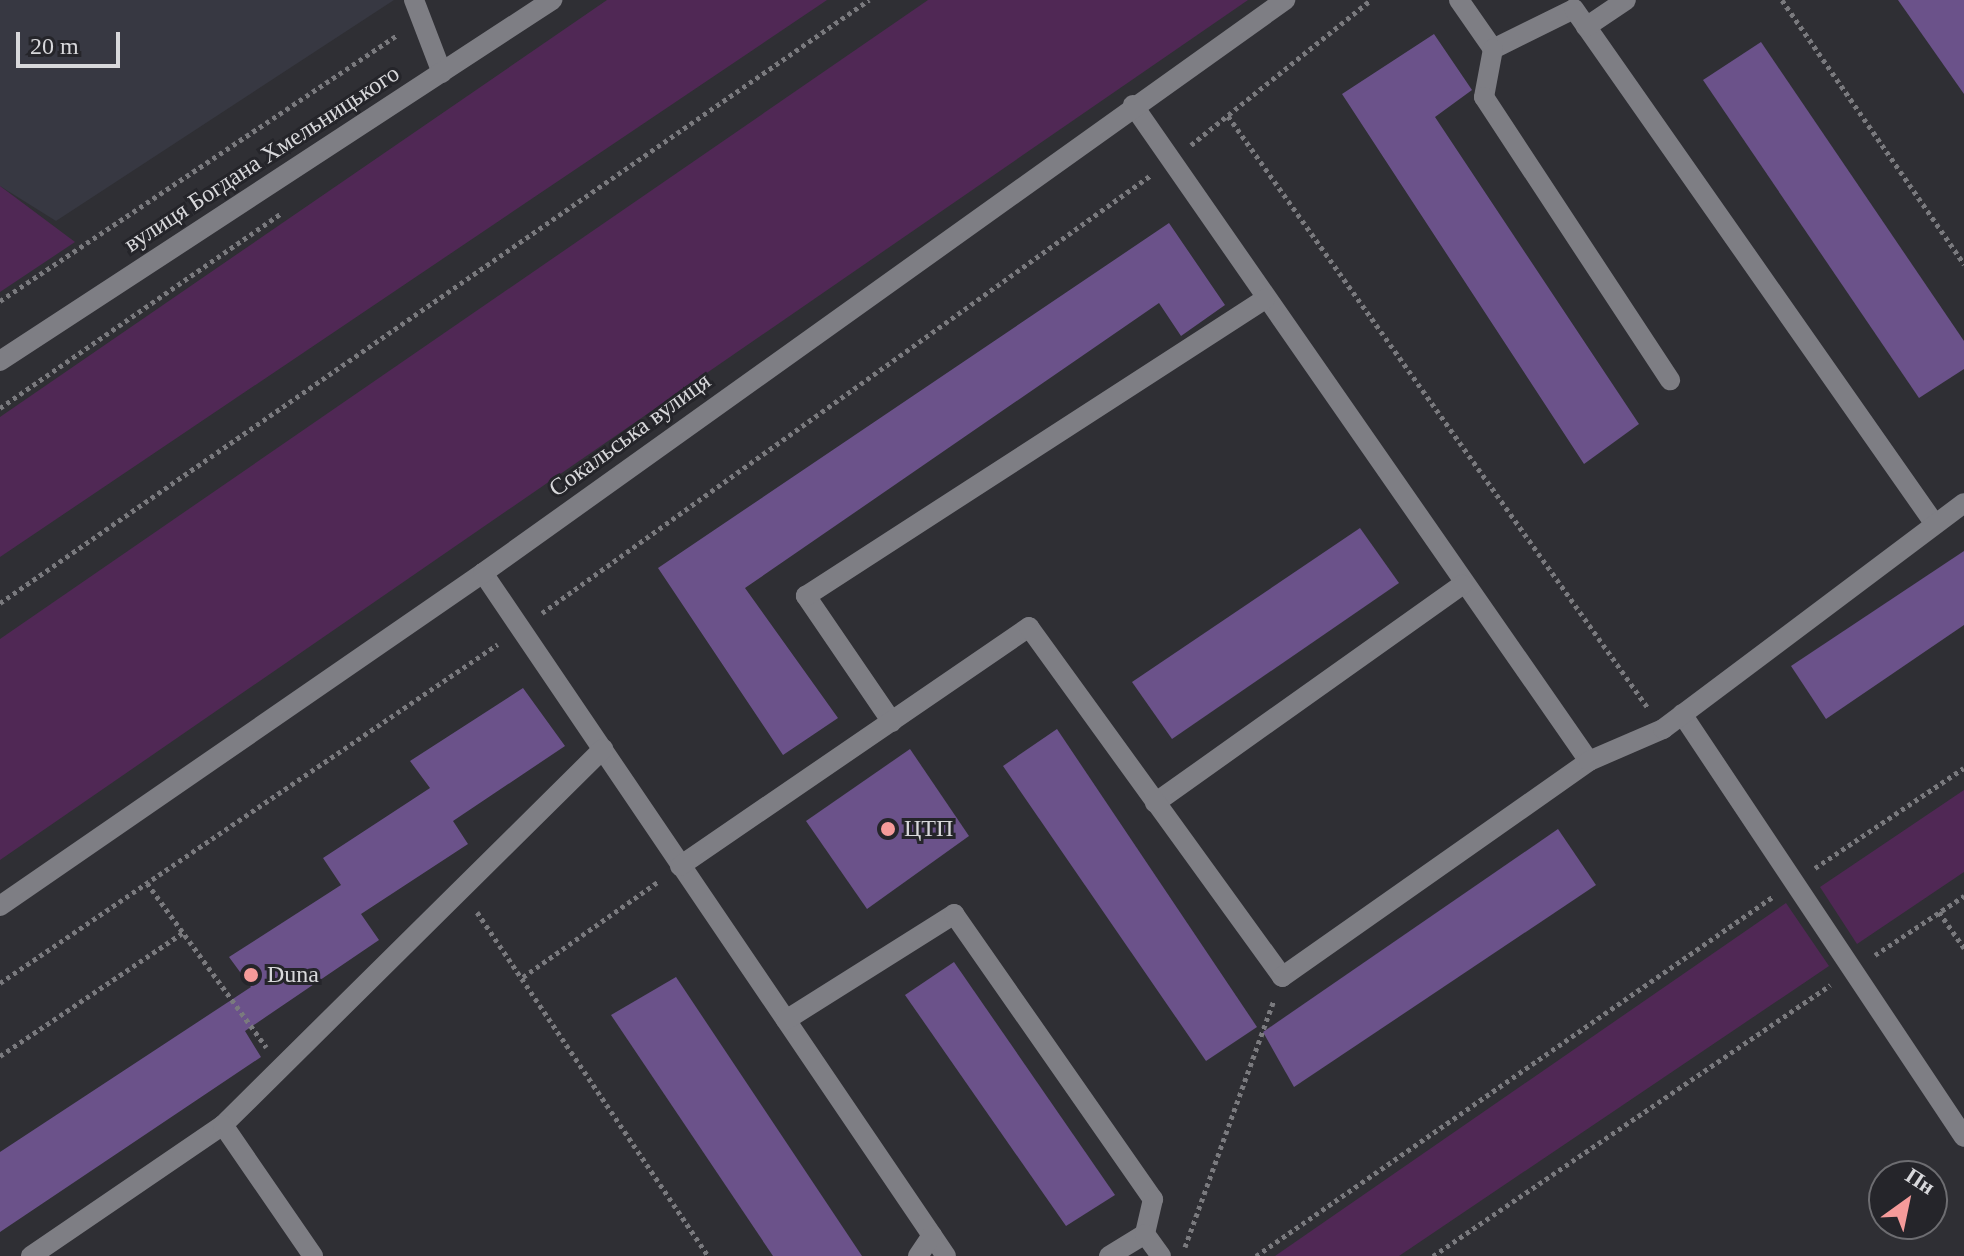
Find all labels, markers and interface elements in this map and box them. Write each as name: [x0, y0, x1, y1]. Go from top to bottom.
scale bar: [20, 16, 124, 66]
text: 20 m: [30, 33, 79, 59]
street label: вулиця Богдана Хмельницького: [119, 59, 405, 259]
street label: Сокальська вулиця: [544, 367, 716, 503]
place label: ЦТП: [904, 815, 953, 843]
marker: ЦТП: [879, 820, 897, 838]
place label: Duna: [267, 961, 319, 989]
marker: Duna: [242, 966, 260, 984]
north arrow: [1868, 1160, 1948, 1240]
text: Пн: [1901, 1163, 1940, 1200]

